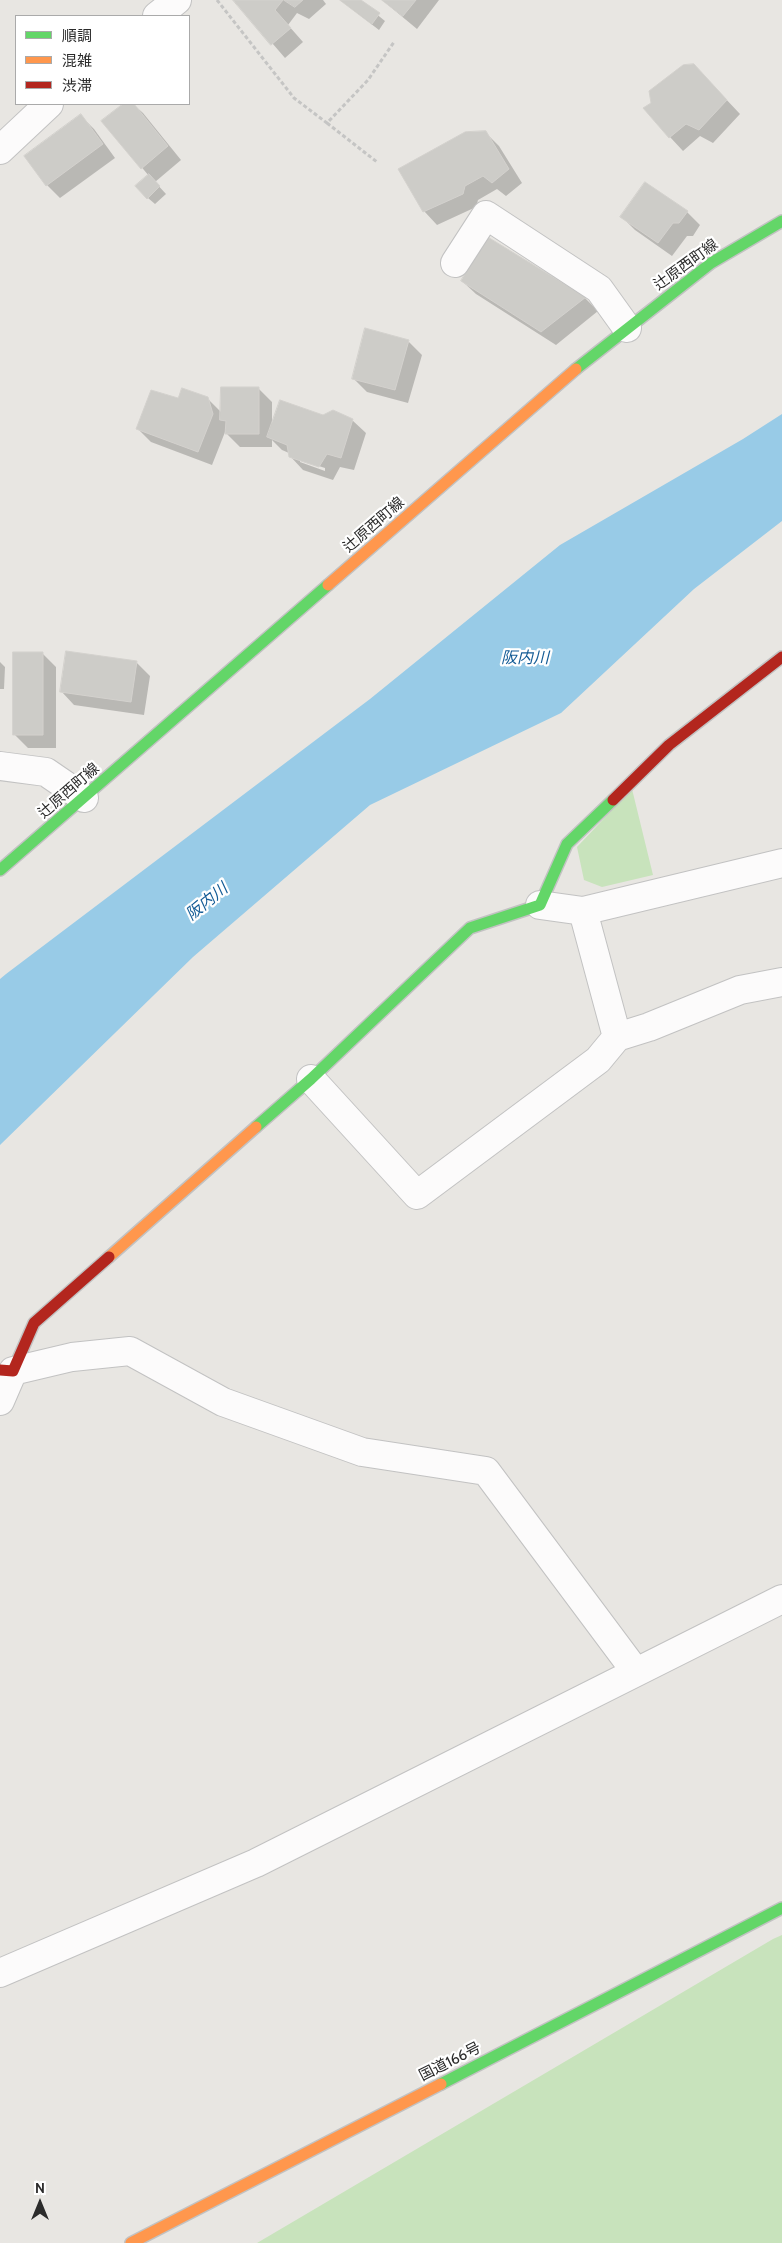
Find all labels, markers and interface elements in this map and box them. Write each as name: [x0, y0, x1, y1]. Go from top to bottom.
legend: [15, 15, 190, 105]
text: 順調: [62, 27, 92, 45]
text: 混雑: [62, 52, 92, 70]
text: 渋滞: [62, 77, 92, 95]
street label: 辻原西町線: [650, 236, 722, 294]
street label: 辻原西町線: [340, 494, 408, 556]
water label: 阪内川: [501, 648, 549, 668]
street label: 辻原西町線: [35, 760, 103, 822]
water label: 阪内川: [182, 879, 232, 925]
street label: 国道166号: [416, 2039, 484, 2085]
north arrow: [15, 2178, 65, 2228]
text: N: [35, 2179, 45, 2197]

